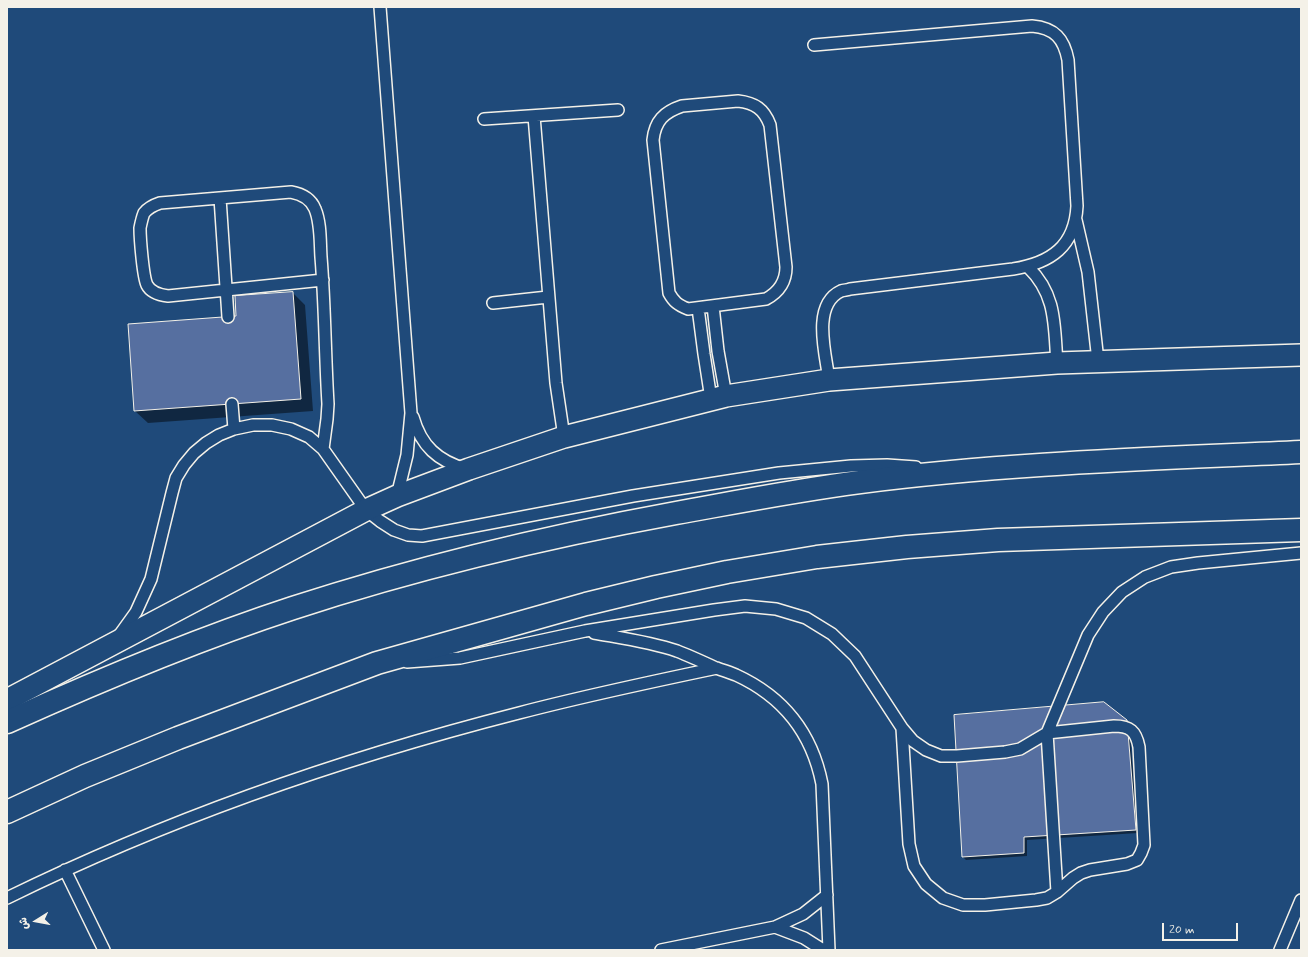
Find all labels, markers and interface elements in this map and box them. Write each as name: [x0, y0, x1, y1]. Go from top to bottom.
north arrow: [16, 901, 56, 941]
scale bar: [1164, 915, 1240, 941]
text: ش: [16, 916, 32, 931]
text: 20 m: [1169, 922, 1195, 938]

